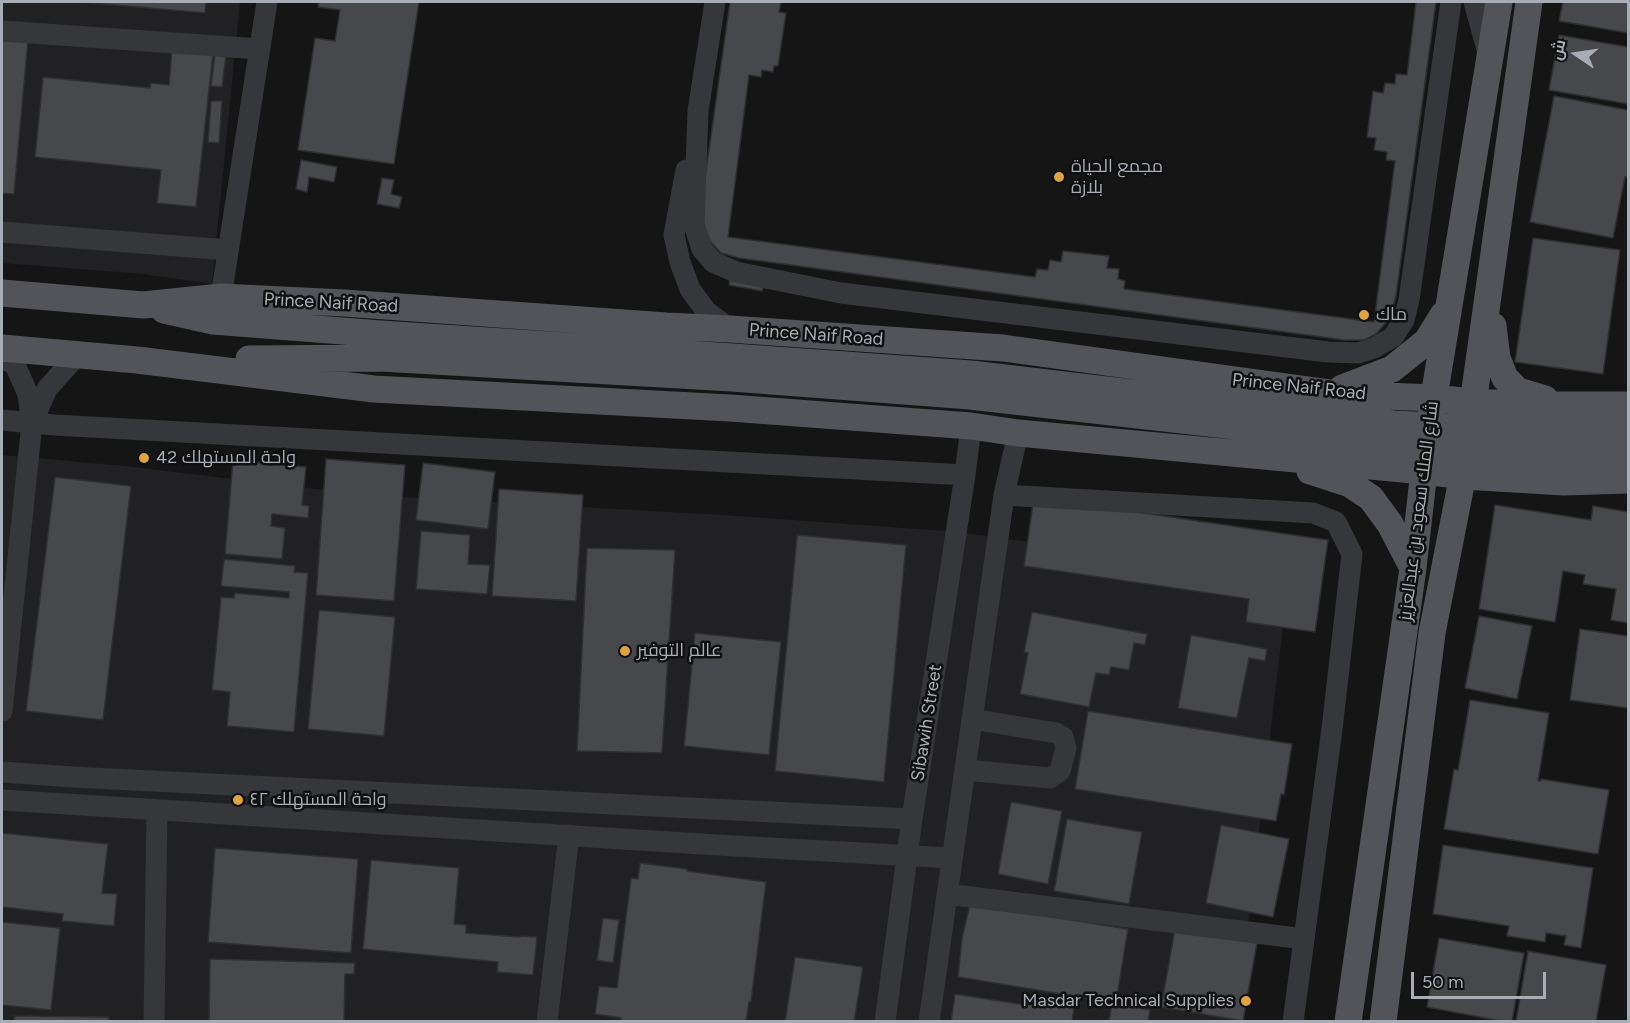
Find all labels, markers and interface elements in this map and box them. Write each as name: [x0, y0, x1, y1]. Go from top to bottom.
north arrow: [1546, 24, 1606, 84]
text: ش: [1546, 38, 1570, 62]
place label: مجمع الحياة بلازة: [1071, 156, 1163, 198]
marker: مجمع الحياة بلازة: [1052, 170, 1066, 184]
street label: Prince Naif Road: [263, 289, 399, 317]
place label: ماك: [1376, 304, 1407, 326]
marker: ماك: [1357, 308, 1371, 322]
street label: Prince Naif Road: [748, 320, 884, 350]
street label: Prince Naif Road: [1231, 369, 1367, 405]
street label: شارع الملك سعود بن عبدالعزيز: [1395, 400, 1443, 622]
place label: واحة المستهلك 42: [156, 447, 296, 469]
marker: واحة المستهلك 42: [137, 451, 151, 465]
place label: عالم التوفير: [637, 640, 721, 662]
marker: عالم التوفير: [618, 644, 632, 658]
street label: Sibawih Street: [907, 663, 947, 783]
place label: واحة المستهلك ٤٢: [250, 789, 387, 811]
marker: واحة المستهلك ٤٢: [231, 793, 245, 807]
scale bar: [1414, 960, 1549, 998]
text: 50 m: [1422, 971, 1464, 993]
place label: Masdar Technical Supplies: [1022, 990, 1234, 1012]
marker: Masdar Technical Supplies: [1239, 994, 1253, 1008]

